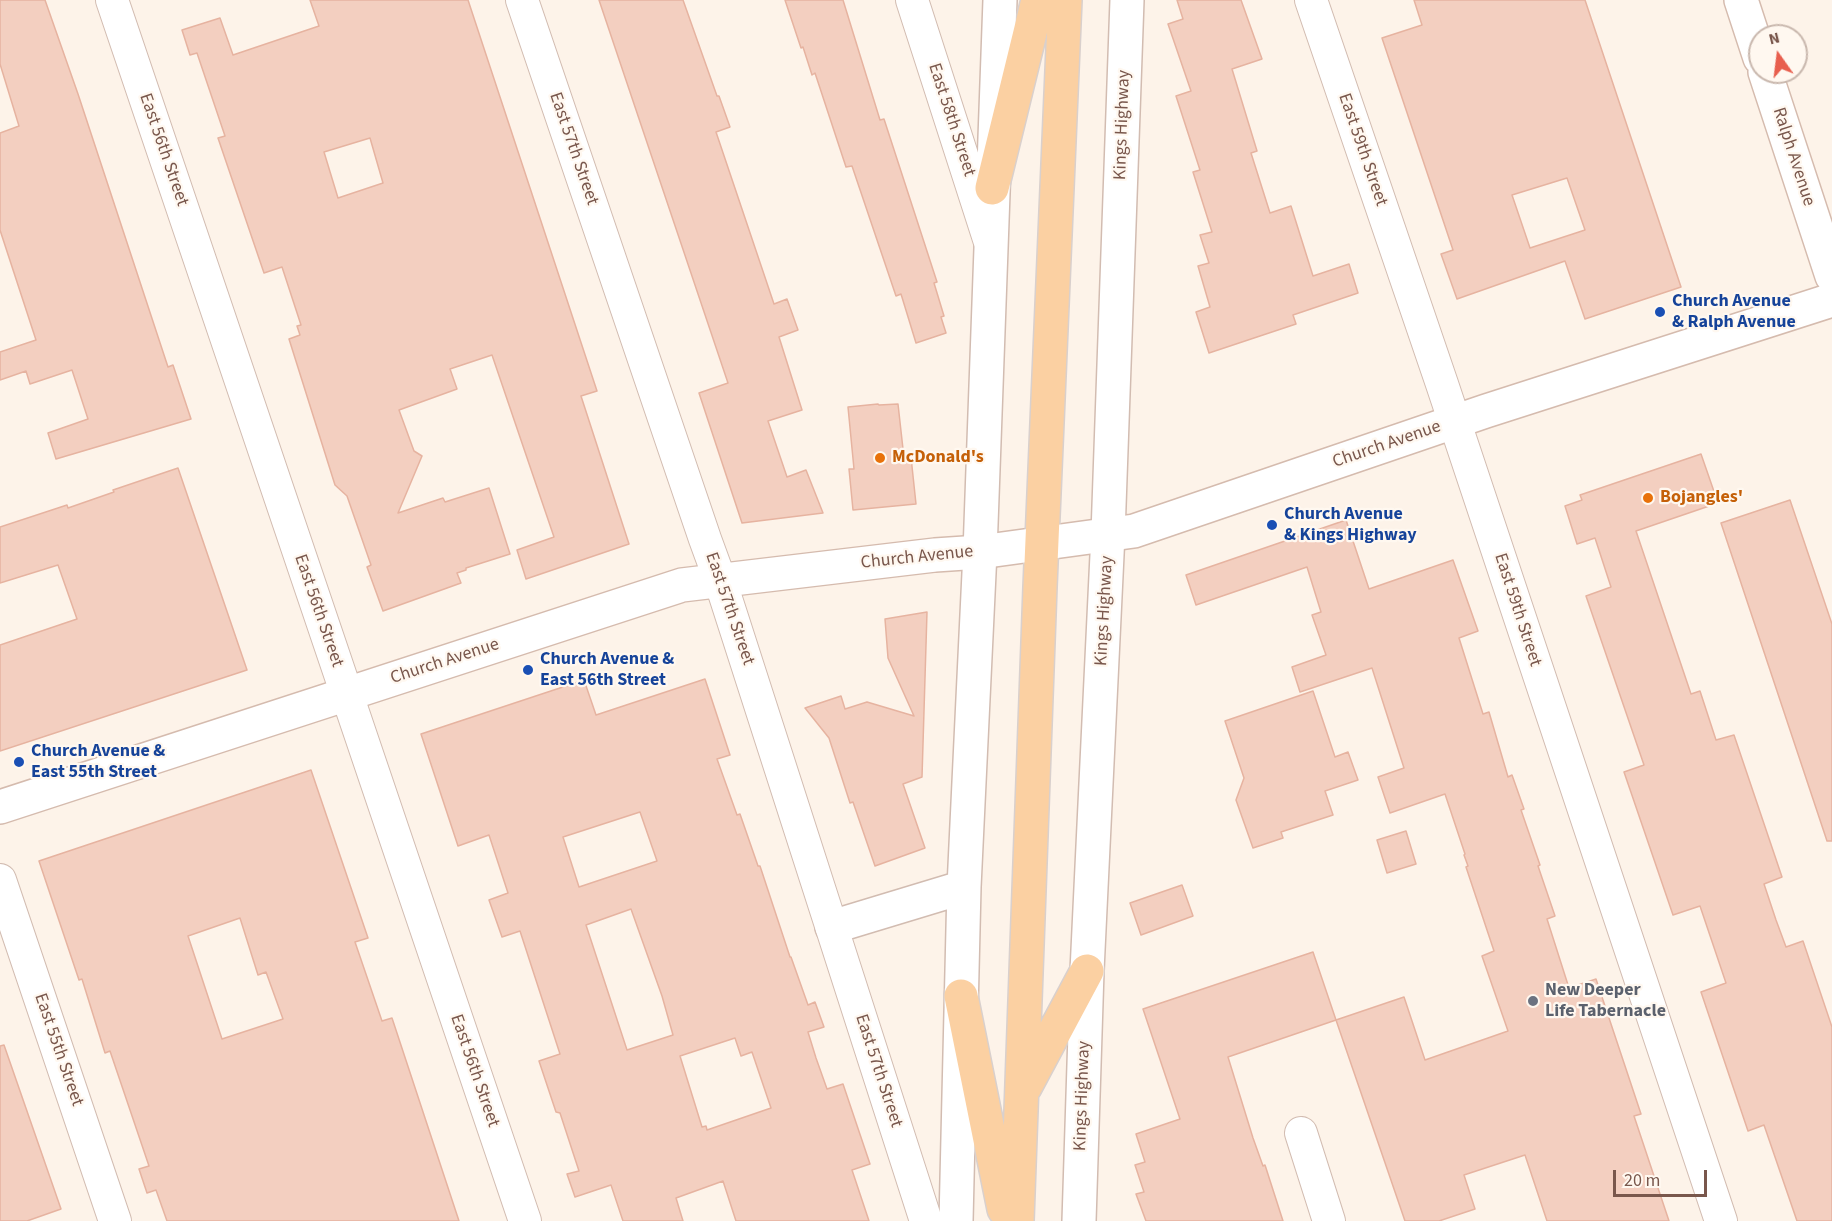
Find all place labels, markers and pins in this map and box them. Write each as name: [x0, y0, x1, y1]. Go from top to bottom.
place label: Church Avenue & Ralph Avenue: [1672, 291, 1796, 334]
marker: Church Avenue & Ralph Avenue: [1653, 305, 1667, 319]
place label: McDonald's: [892, 447, 984, 469]
marker: McDonald's: [873, 451, 887, 465]
place label: Bojangles': [1660, 487, 1743, 509]
marker: Bojangles': [1641, 491, 1655, 505]
place label: Church Avenue & Kings Highway: [1284, 504, 1417, 546]
marker: Church Avenue & Kings Highway: [1265, 518, 1279, 532]
place label: Church Avenue & East 56th Street: [540, 649, 674, 692]
marker: Church Avenue & East 56th Street: [521, 663, 535, 677]
place label: Church Avenue & East 55th Street: [31, 741, 165, 783]
marker: Church Avenue & East 55th Street: [12, 755, 26, 769]
place label: New Deeper Life Tabernacle: [1545, 980, 1666, 1022]
marker: New Deeper Life Tabernacle: [1526, 994, 1540, 1008]

